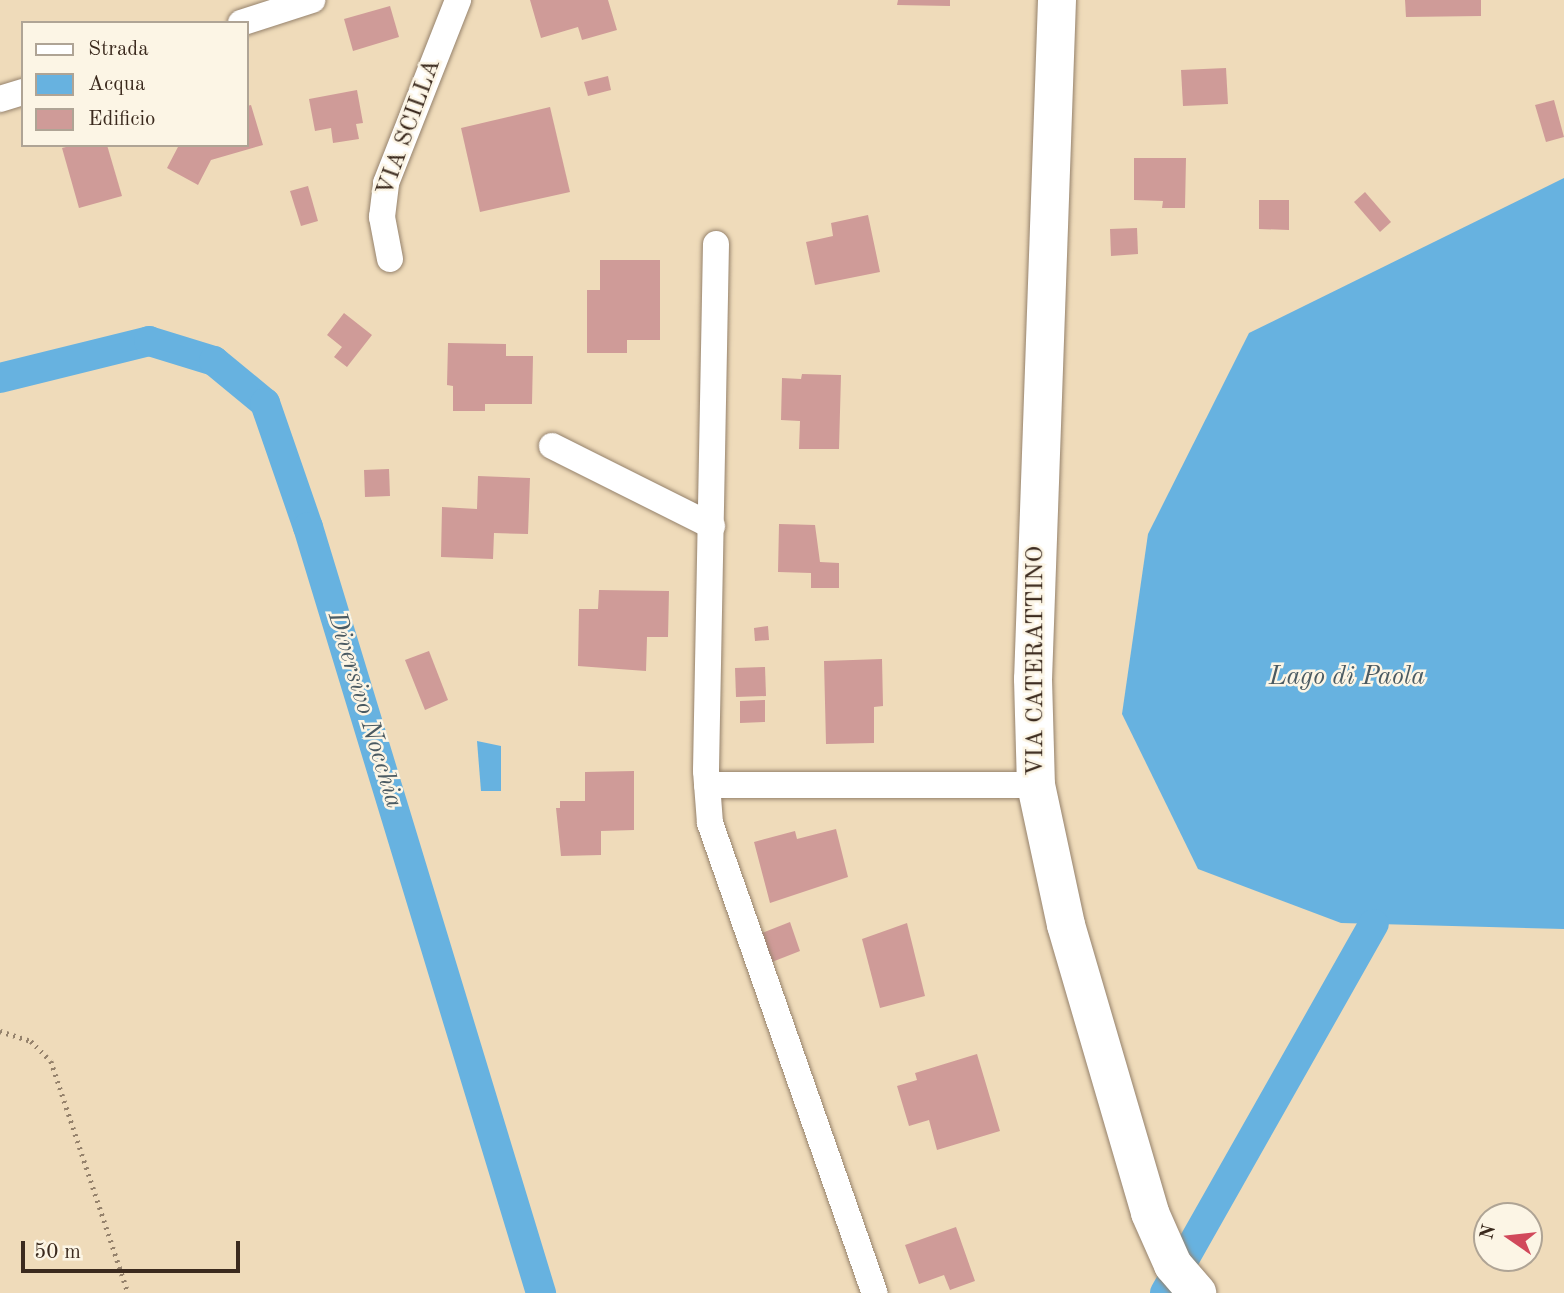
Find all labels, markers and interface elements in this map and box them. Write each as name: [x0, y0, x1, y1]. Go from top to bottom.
legend: [21, 21, 248, 147]
text: Strada: [88, 39, 149, 60]
street label: VIA SCILLA: [372, 55, 448, 201]
text: Acqua: [88, 74, 145, 95]
text: Edificio: [88, 109, 156, 130]
street label: VIA CATERATTINO: [1023, 546, 1051, 776]
water label: Diversivo Nocchia: [319, 608, 409, 812]
water label: Lago di Paola: [1269, 662, 1425, 694]
north arrow: [1473, 1202, 1543, 1272]
text: N: [1478, 1223, 1500, 1242]
scale bar: [24, 1226, 243, 1270]
text: 50 m: [34, 1242, 81, 1263]

